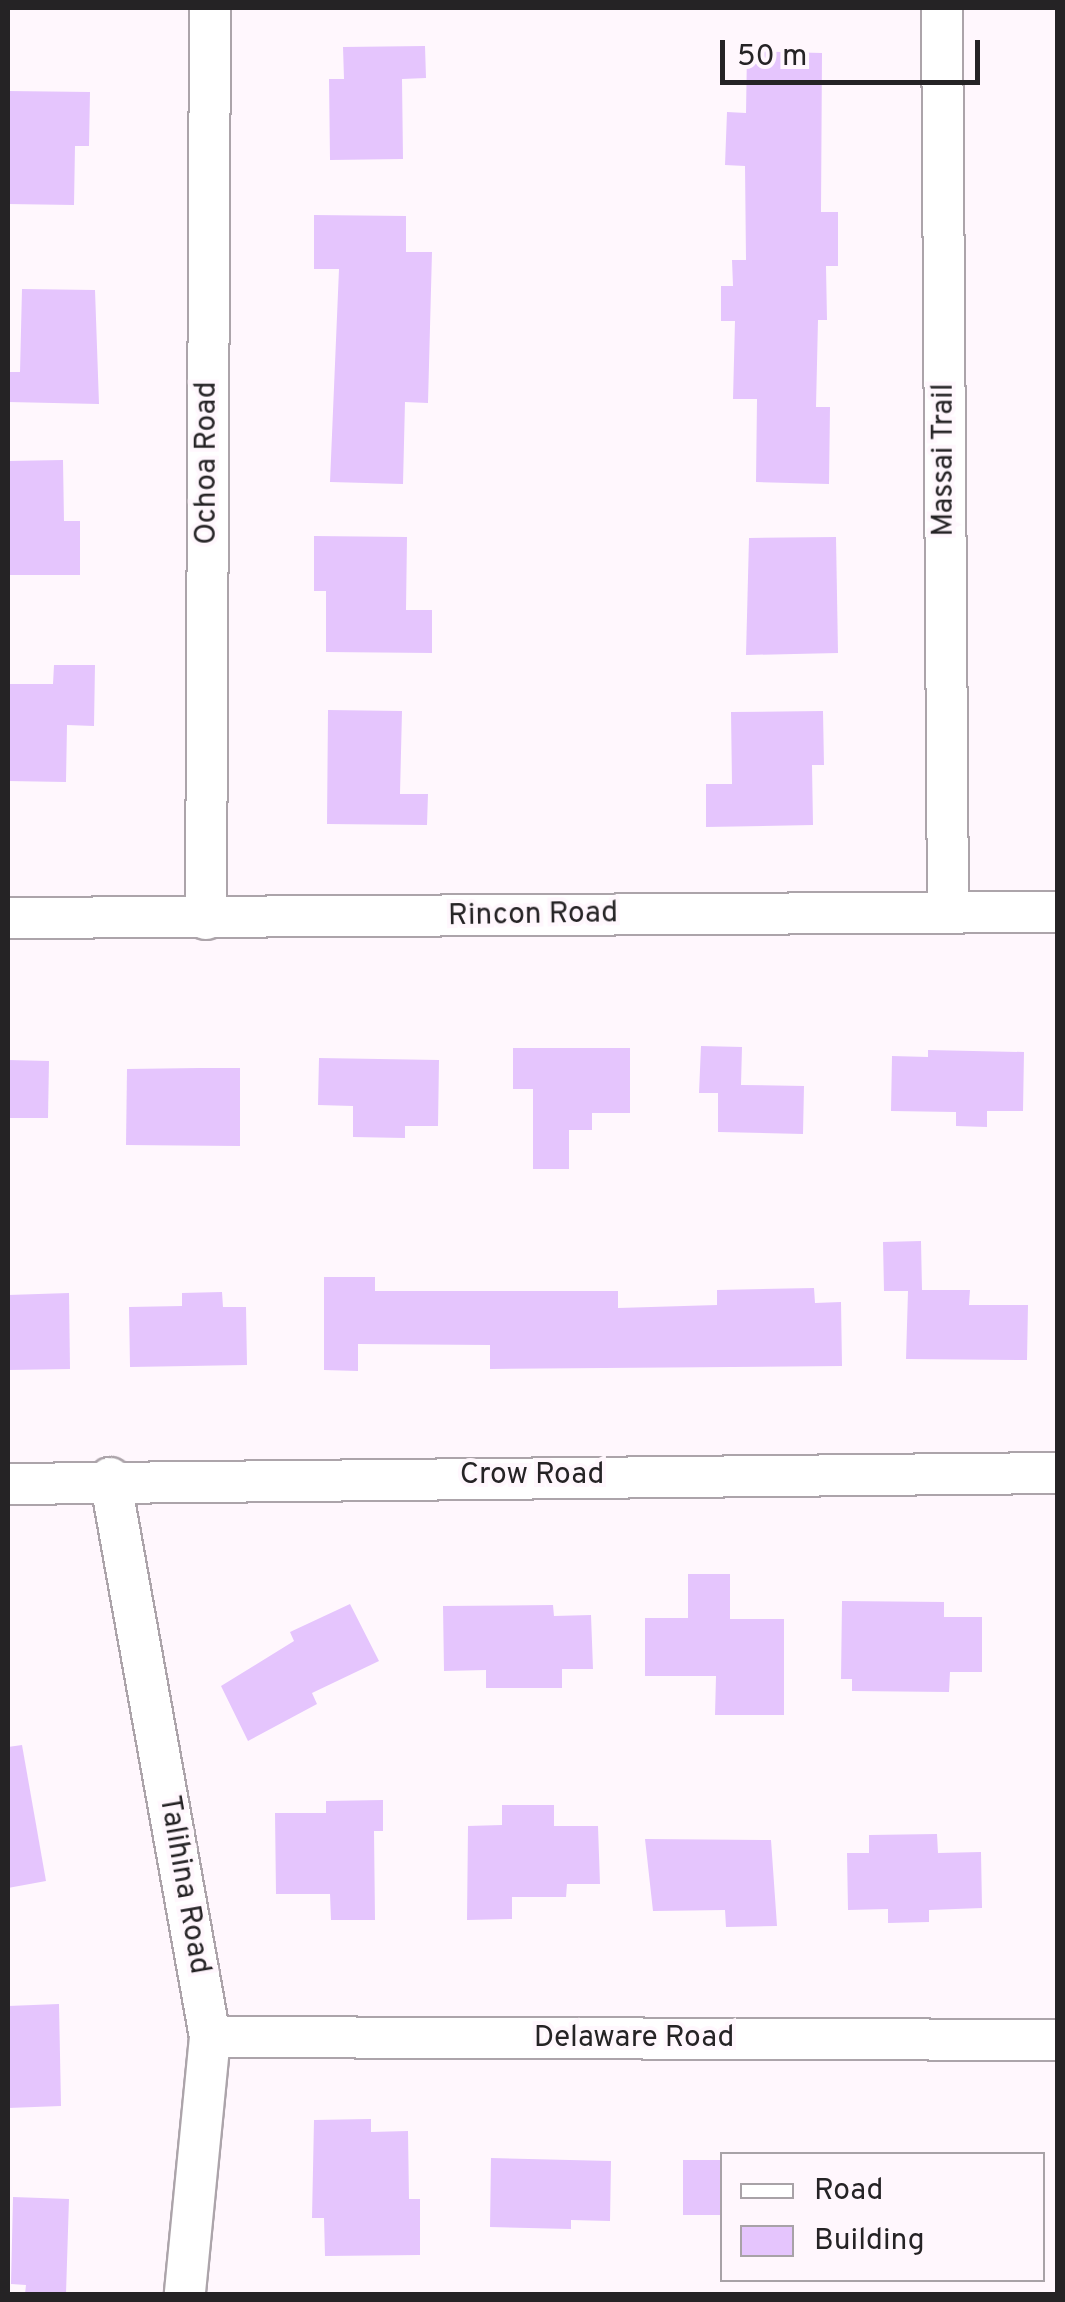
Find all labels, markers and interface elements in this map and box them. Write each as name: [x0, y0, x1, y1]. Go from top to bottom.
scale bar: [725, 20, 985, 82]
text: 50 m: [737, 39, 807, 76]
street label: Ochoa Road: [190, 381, 226, 545]
street label: Massai Trail: [927, 383, 963, 537]
street label: Rincon Road: [448, 897, 618, 935]
street label: Crow Road: [460, 1458, 604, 1494]
street label: Talihina Road: [150, 1793, 216, 1977]
street label: Delaware Road: [534, 2021, 734, 2057]
legend: [720, 2152, 1045, 2282]
text: Road: [814, 2173, 883, 2210]
text: Building: [814, 2223, 925, 2260]

